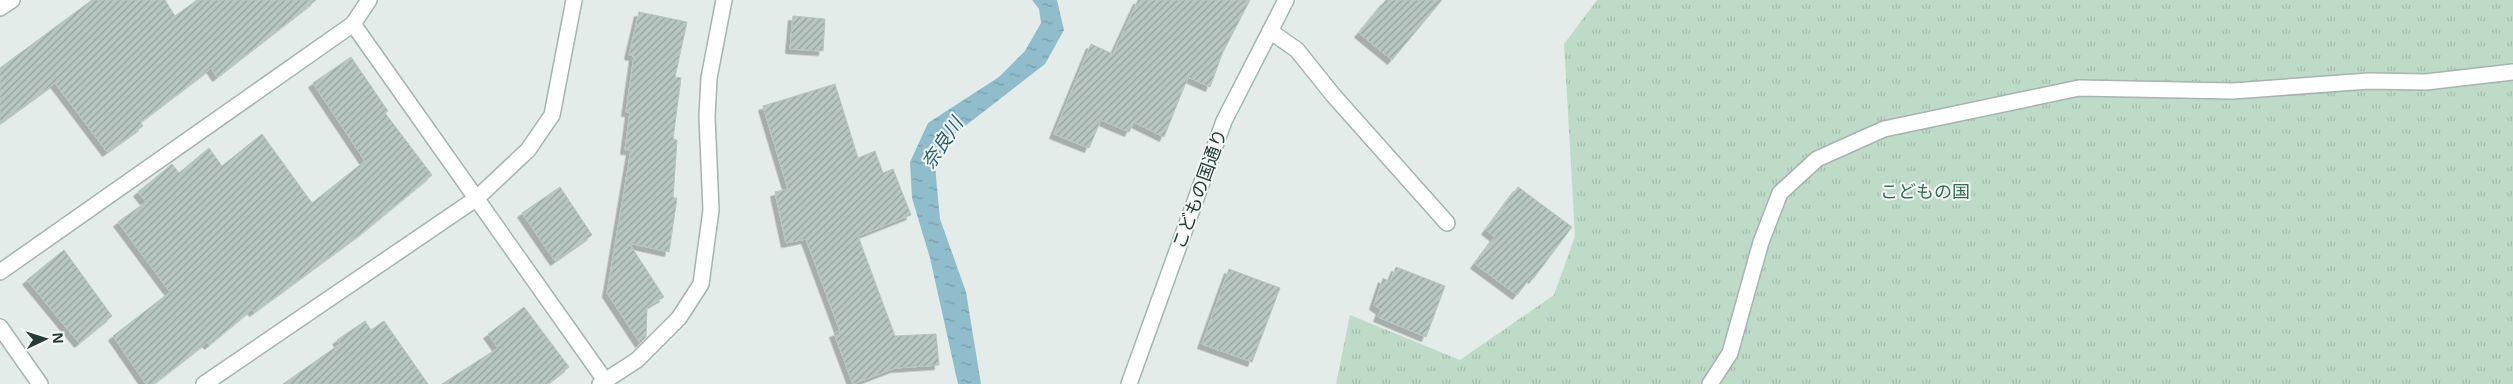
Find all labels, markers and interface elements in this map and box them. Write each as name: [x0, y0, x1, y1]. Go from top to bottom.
water label: 奈良川: [915, 110, 970, 174]
street label: こどもの国通り: [1166, 125, 1232, 252]
park label: こどもの国: [1880, 179, 1970, 203]
north arrow: [20, 314, 70, 364]
text: N: [49, 332, 68, 344]

